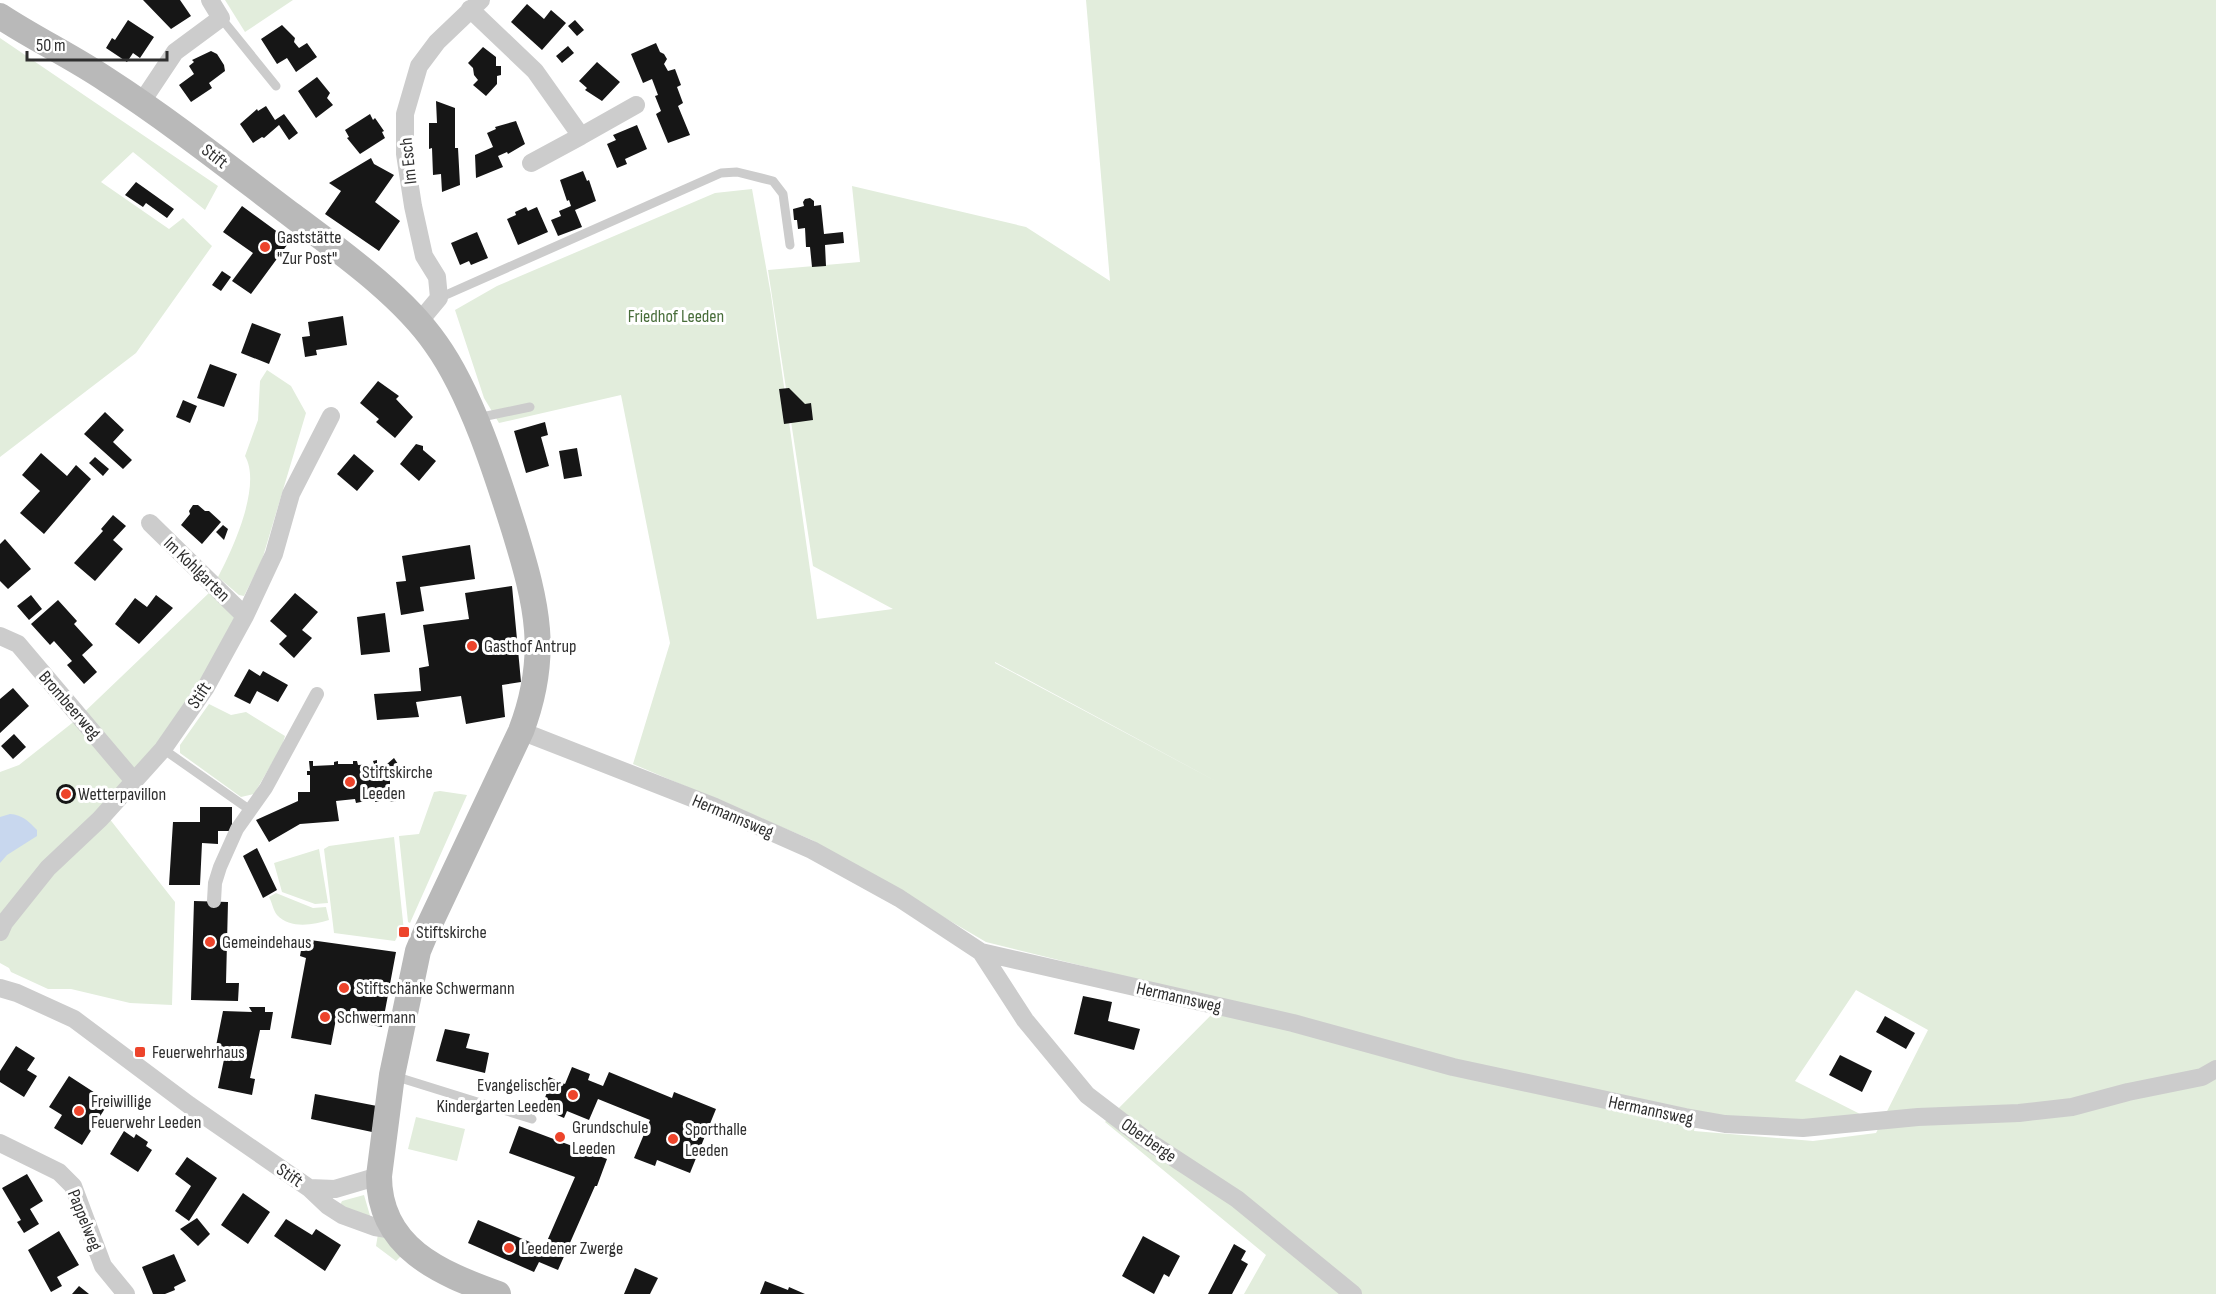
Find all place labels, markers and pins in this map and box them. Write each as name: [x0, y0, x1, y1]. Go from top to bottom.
place label: Gaststätte "Zur Post": [277, 227, 342, 269]
marker: Gaststätte "Zur Post": [258, 240, 272, 254]
place label: Gasthof Antrup: [484, 636, 576, 657]
marker: Gasthof Antrup: [465, 639, 479, 653]
place label: Stiftskirche Leeden: [362, 762, 433, 804]
marker: Stiftskirche Leeden: [343, 775, 357, 789]
place label: Wetterpavillon: [78, 784, 166, 805]
marker: Wetterpavillon: [59, 787, 73, 801]
place label: Stiftskirche: [416, 922, 487, 943]
marker: Stiftskirche: [397, 925, 411, 939]
place label: Gemeindehaus: [222, 932, 311, 953]
marker: Gemeindehaus: [203, 935, 217, 949]
place label: Stiftschänke Schwermann: [356, 978, 515, 999]
marker: Stiftschänke Schwermann: [337, 981, 351, 995]
place label: Schwermann: [337, 1007, 416, 1028]
marker: Schwermann: [318, 1010, 332, 1024]
place label: Feuerwehrhaus: [152, 1042, 245, 1063]
marker: Feuerwehrhaus: [133, 1045, 147, 1059]
place label: Evangelischer Kindergarten Leeden: [437, 1075, 561, 1117]
marker: Evangelischer Kindergarten Leeden: [566, 1088, 580, 1102]
place label: Freiwillige Feuerwehr Leeden: [91, 1091, 201, 1133]
marker: Freiwillige Feuerwehr Leeden: [72, 1104, 86, 1118]
place label: Grundschule Leeden: [572, 1117, 648, 1159]
place label: Sporthalle Leeden: [685, 1119, 747, 1161]
marker: Grundschule Leeden: [553, 1130, 567, 1144]
marker: Sporthalle Leeden: [666, 1132, 680, 1146]
place label: Leedener Zwerge: [521, 1238, 623, 1259]
marker: Leedener Zwerge: [502, 1241, 516, 1255]

